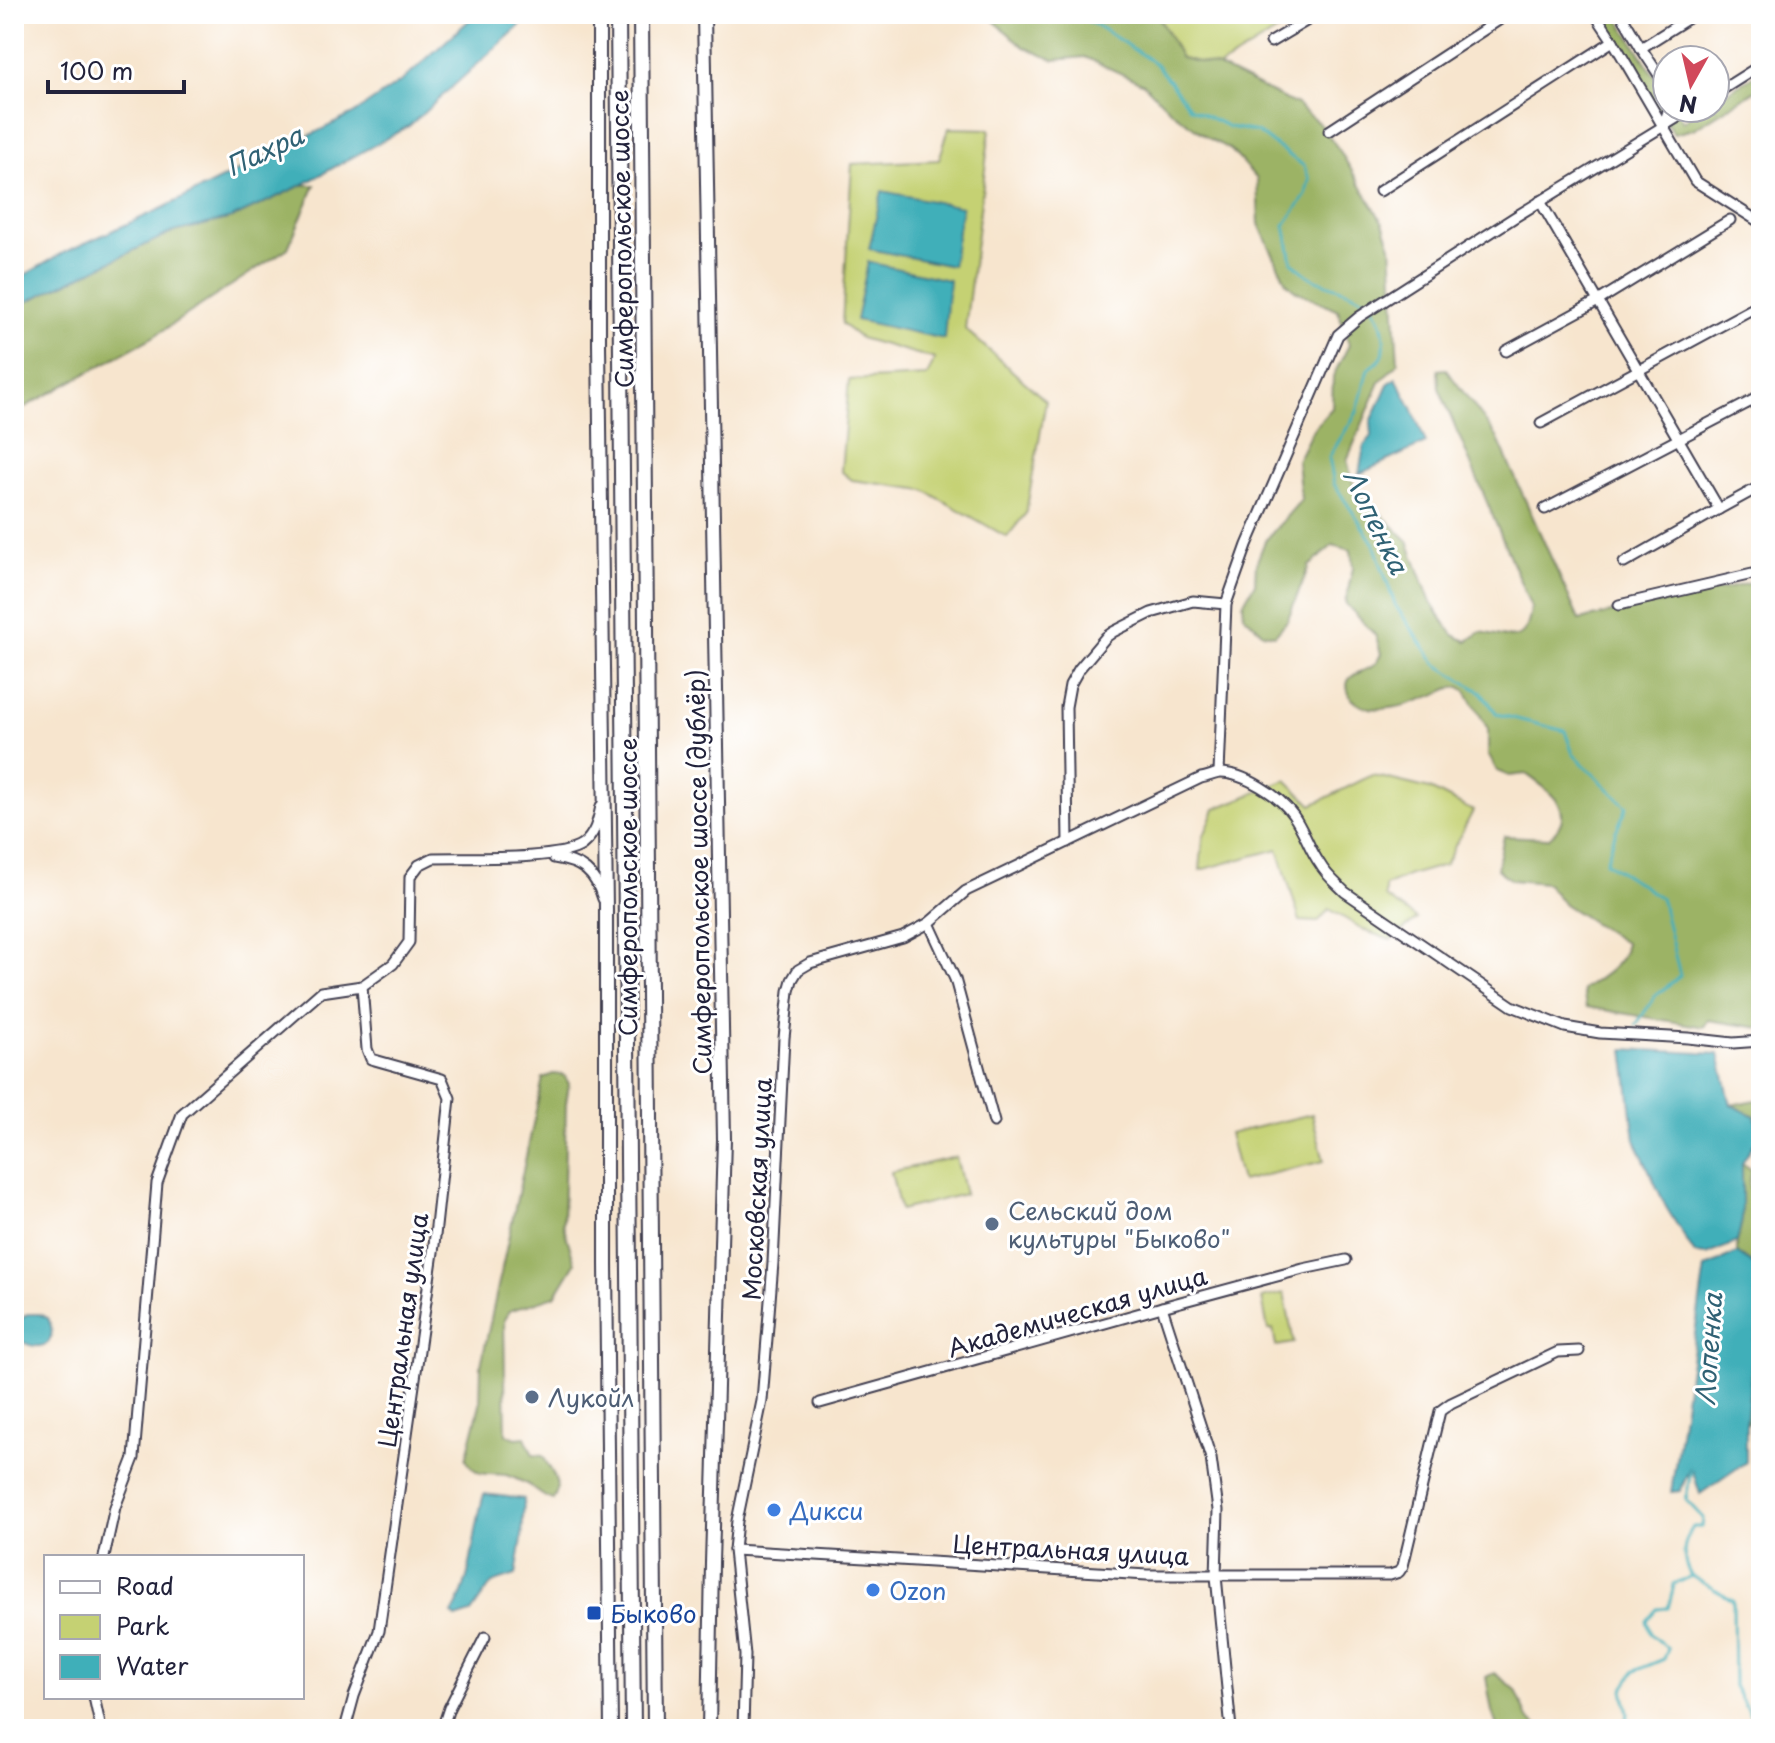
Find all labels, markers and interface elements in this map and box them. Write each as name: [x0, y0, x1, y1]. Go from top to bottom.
scale bar: [48, 44, 184, 94]
north arrow: [1651, 44, 1731, 124]
text: 100 m: [60, 52, 133, 88]
text: N: [1677, 88, 1699, 123]
street label: Симферопольское шоссе: [600, 89, 642, 389]
water label: Пахра: [219, 115, 310, 185]
water label: Лопенка: [1335, 462, 1420, 581]
street label: Симферопольское шоссе (дублёр): [676, 669, 720, 1075]
street label: Симферопольское шоссе: [609, 738, 645, 1036]
street label: Московская улица: [732, 1077, 780, 1301]
place label: Сельский дом культуры "Быково": [1008, 1192, 1230, 1256]
street label: Центральная улица: [368, 1210, 436, 1450]
marker: Сельский дом культуры "Быково": [983, 1215, 1001, 1233]
street label: Академическая улица: [943, 1257, 1211, 1365]
water label: Лопенка: [1685, 1291, 1731, 1406]
place label: Лукойл: [548, 1379, 634, 1415]
marker: Лукойл: [523, 1388, 541, 1406]
place label: Дикси: [789, 1492, 863, 1528]
marker: Дикси: [765, 1501, 783, 1519]
street label: Центральная улица: [952, 1525, 1190, 1573]
legend: [44, 1555, 304, 1699]
text: Road: [116, 1567, 174, 1603]
place label: Ozon: [889, 1572, 946, 1608]
marker: Ozon: [864, 1581, 882, 1599]
place label: Быково: [610, 1595, 697, 1631]
marker: Быково: [585, 1604, 603, 1622]
text: Park: [116, 1607, 170, 1643]
text: Water: [116, 1647, 189, 1683]

